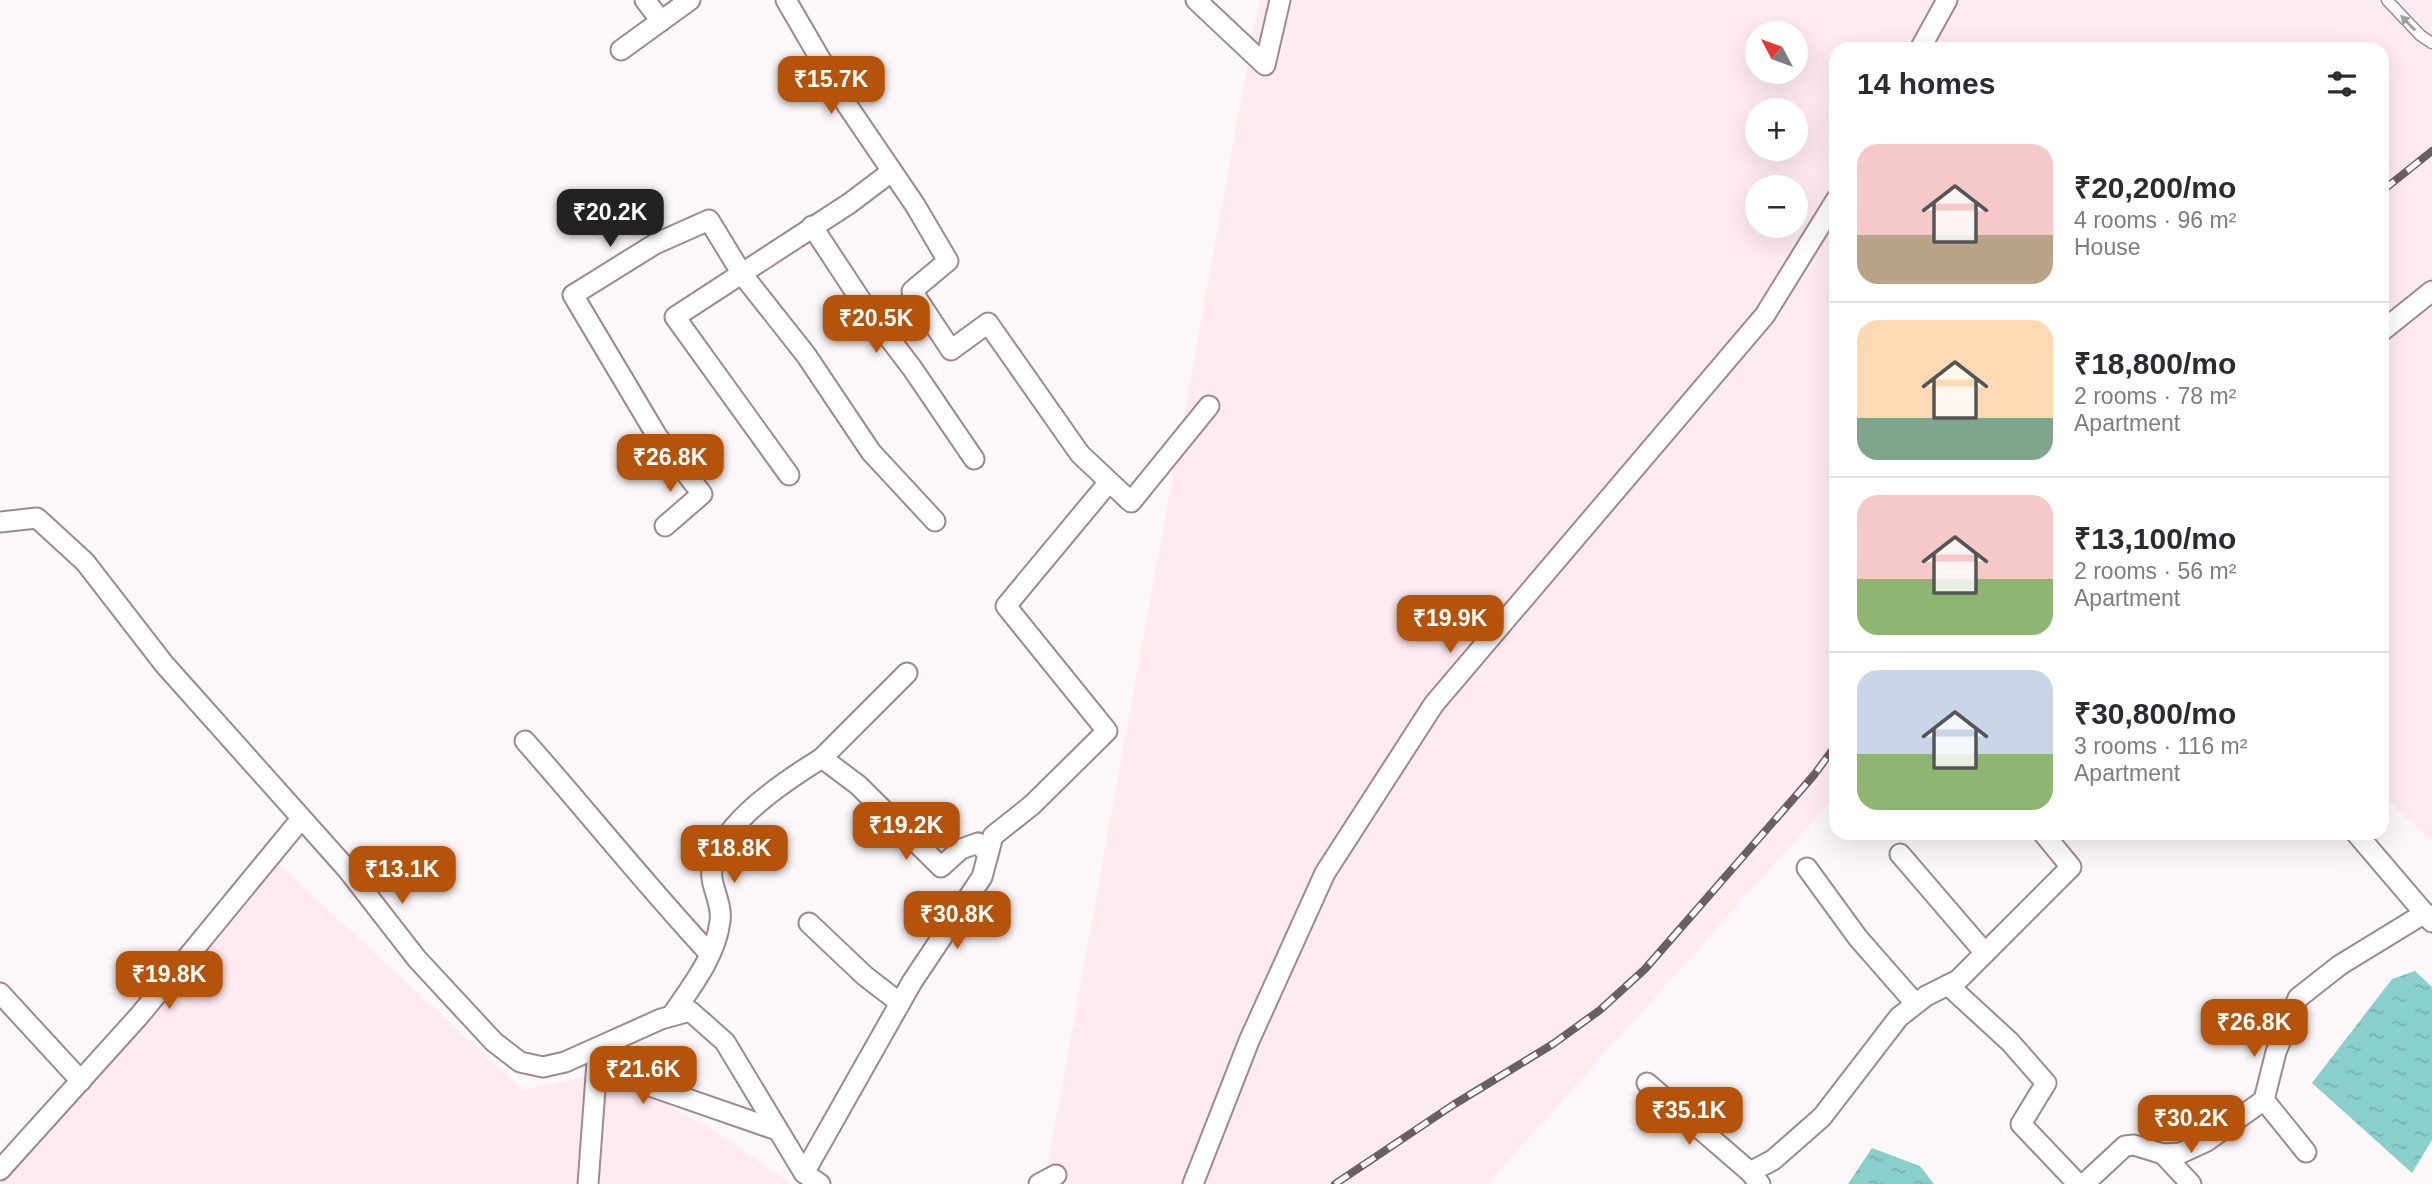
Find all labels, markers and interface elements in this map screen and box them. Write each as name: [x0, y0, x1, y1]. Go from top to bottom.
one-way arrow: [2401, 15, 2417, 32]
north arrow: [1745, 21, 1808, 84]
map controls: [1745, 21, 1808, 238]
pin: ₹15.7K: [774, 57, 888, 116]
icon: filters: [2323, 65, 2361, 103]
text: ₹15.7K: [794, 66, 868, 92]
text: 14 homes: [1857, 67, 1995, 100]
button: +: [1745, 98, 1808, 161]
text: ₹20,200/mo: [2074, 171, 2236, 204]
icon: home: [1913, 172, 1997, 256]
button: −: [1745, 175, 1808, 238]
pin: ₹20.2K: [553, 190, 667, 249]
text: ₹20.2K: [573, 199, 647, 225]
text: 4 rooms · 96 m²: [2074, 207, 2236, 233]
text: House: [2074, 234, 2140, 260]
pin: ₹20.5K: [819, 296, 933, 355]
text: ₹20.5K: [839, 305, 913, 331]
text: ₹18,800/mo: [2074, 347, 2236, 380]
icon: home: [1913, 348, 1997, 432]
text: 2 rooms · 78 m²: [2074, 383, 2236, 409]
text: Apartment: [2074, 410, 2180, 436]
pin: ₹26.8K: [613, 434, 727, 494]
text: ₹26.8K: [633, 444, 707, 470]
text: ₹13,100/mo: [2074, 522, 2236, 555]
icon: home: [1913, 523, 1997, 607]
text: 2 rooms · 56 m²: [2074, 558, 2236, 584]
text: Apartment: [2074, 585, 2180, 611]
pin: ₹19.9K: [1393, 596, 1507, 655]
text: ₹19.9K: [1413, 605, 1487, 631]
text: ₹30,800/mo: [2074, 697, 2236, 730]
icon: home: [1913, 698, 1997, 782]
text: 3 rooms · 116 m²: [2074, 733, 2247, 759]
text: Apartment: [2074, 760, 2180, 786]
pin: ₹19.2K: [849, 802, 963, 862]
text: ₹19.2K: [869, 812, 943, 838]
pin: ₹18.8K: [677, 826, 791, 885]
text: ₹18.8K: [697, 835, 771, 861]
pin: ₹13.1K: [345, 846, 459, 906]
text: ₹13.1K: [365, 856, 439, 882]
pin: ₹30.8K: [900, 892, 1014, 951]
text: ₹30.8K: [920, 901, 994, 927]
pin: ₹19.8K: [112, 951, 226, 1011]
text: ₹19.8K: [132, 961, 206, 987]
pin: ₹26.8K: [2197, 1000, 2311, 1059]
text: ₹26.8K: [2217, 1009, 2291, 1035]
pin: ₹21.6K: [586, 1046, 700, 1106]
text: ₹21.6K: [606, 1056, 680, 1082]
pin: ₹35.1K: [1632, 1088, 1746, 1147]
pin: ₹30.2K: [2134, 1096, 2248, 1155]
text: ₹35.1K: [1652, 1097, 1726, 1123]
text: ₹30.2K: [2154, 1105, 2228, 1131]

